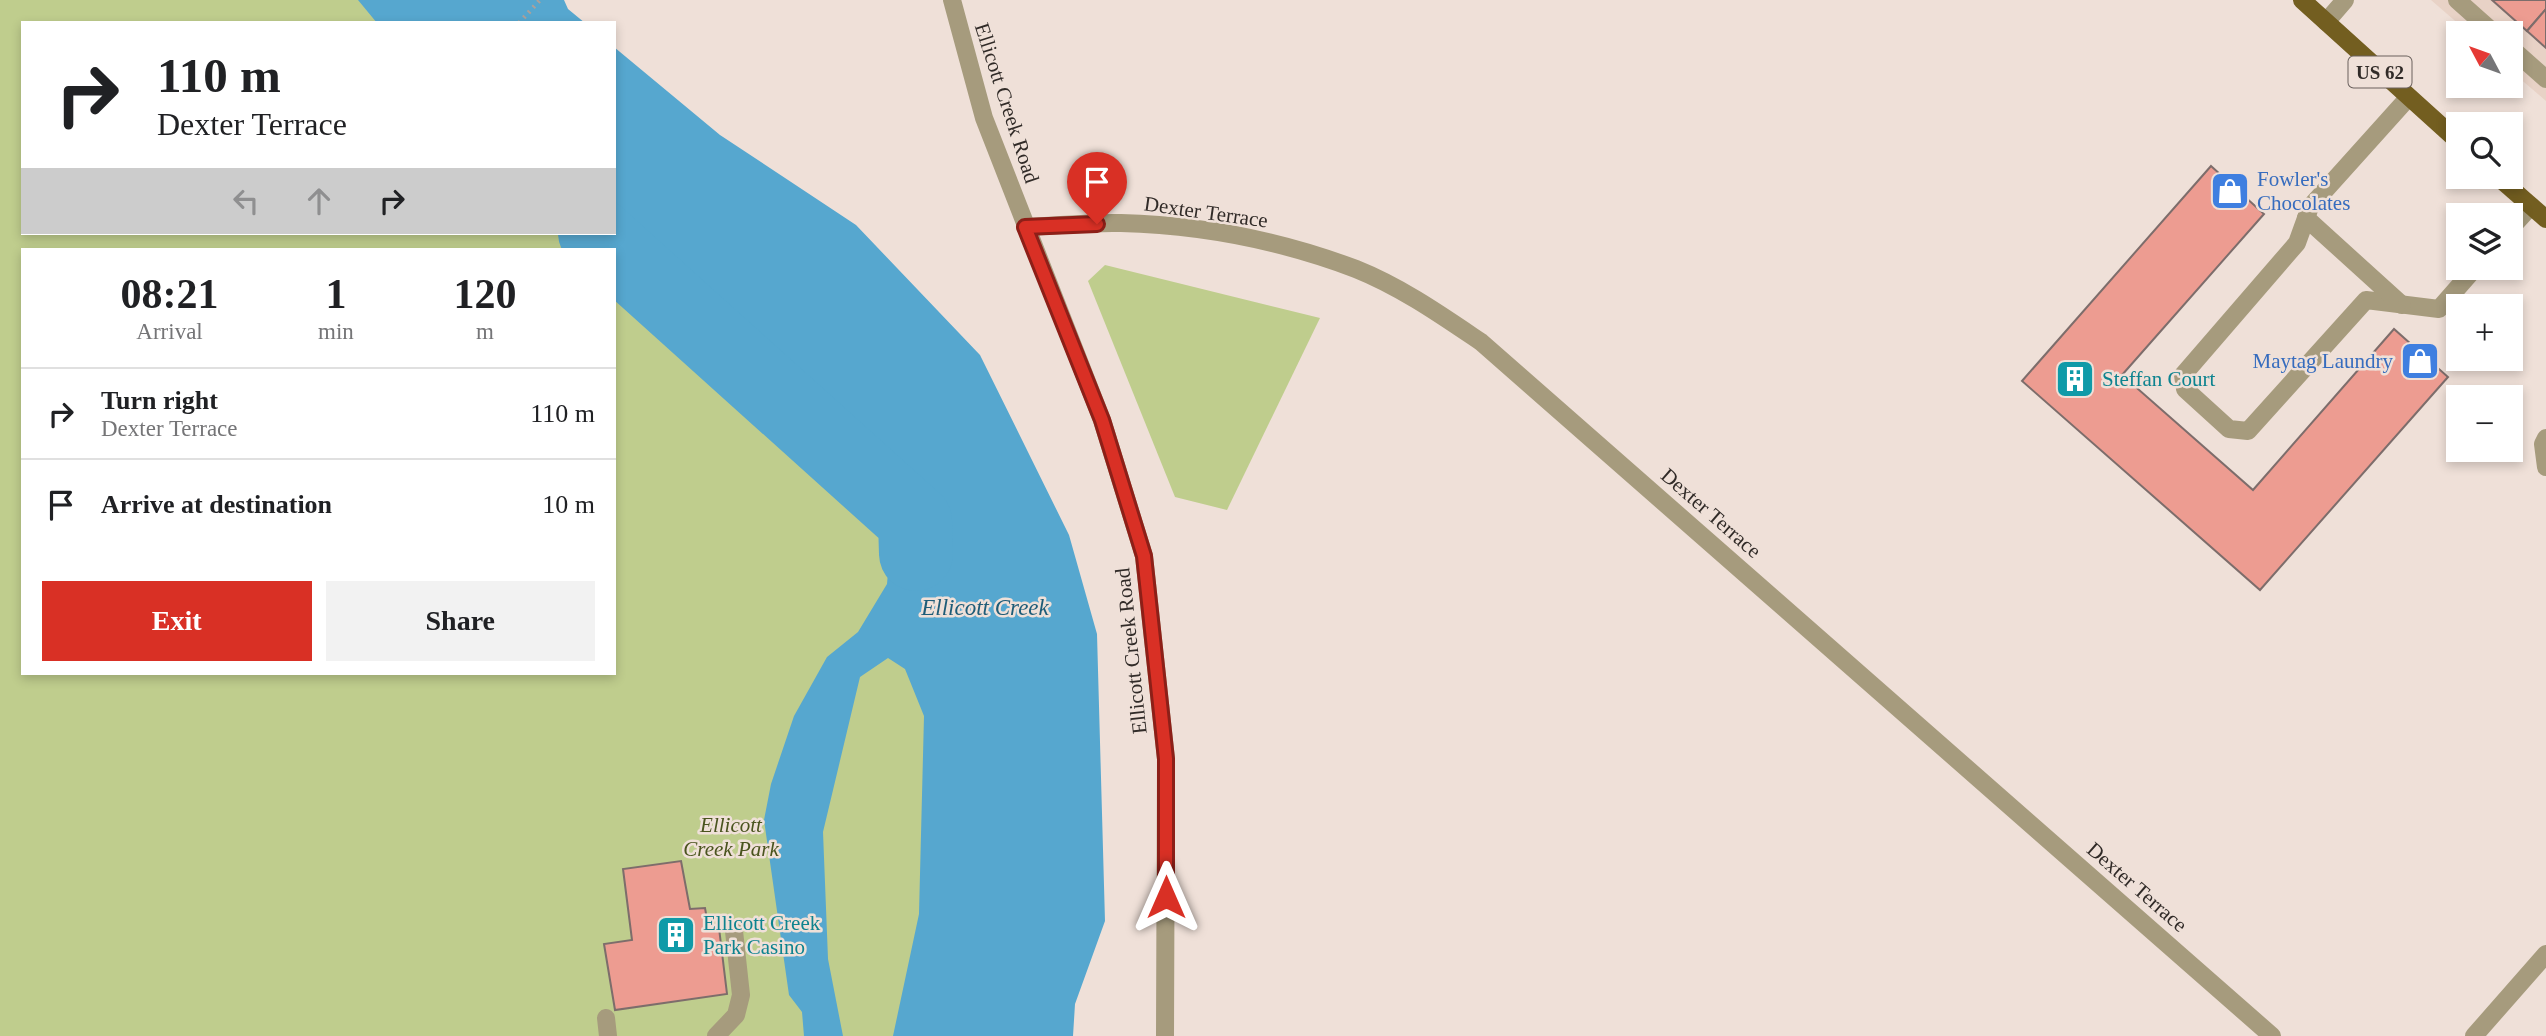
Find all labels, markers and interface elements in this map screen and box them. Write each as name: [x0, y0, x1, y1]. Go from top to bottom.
street label: Ellicott Creek Road: [970, 20, 1044, 186]
north arrow: [2446, 21, 2524, 98]
map controls: [2446, 21, 2523, 462]
text: 110 m: [157, 48, 281, 103]
icon: right: [42, 49, 133, 140]
road number: US 62: [2348, 57, 2412, 88]
text: Dexter Terrace: [157, 106, 347, 142]
button: search: [2446, 112, 2523, 189]
pin: [1067, 152, 1127, 224]
icon: arrive: [1078, 163, 1116, 201]
place label: Fowler's Chocolates: [2257, 167, 2350, 215]
shop icon: Fowler's Chocolates: [2209, 170, 2251, 212]
icon: left: [227, 182, 265, 220]
icon: ahead: [300, 182, 338, 220]
icon: right: [373, 182, 411, 220]
street label: Dexter Terrace: [1143, 191, 1269, 233]
button: layers: [2446, 203, 2523, 280]
text: 08:21: [121, 271, 219, 317]
text: 1: [325, 271, 346, 317]
text: 120: [453, 271, 516, 317]
button: +: [2446, 294, 2523, 371]
text: Arrival: [136, 319, 203, 344]
text: min: [318, 319, 354, 344]
text: m: [476, 319, 494, 344]
shop icon: Maytag Laundry: [2399, 340, 2441, 382]
place label: Maytag Laundry: [2252, 349, 2393, 373]
building icon: Steffan Court: [2054, 358, 2096, 400]
place label: Steffan Court: [2102, 367, 2216, 391]
button: −: [2446, 385, 2523, 462]
text: Turn right: [101, 386, 218, 415]
icon: right: [42, 395, 80, 433]
text: 110 m: [530, 399, 595, 428]
text: Dexter Terrace: [101, 416, 238, 441]
street label: Dexter Terrace: [1656, 463, 1766, 563]
icon: arrive: [42, 486, 80, 524]
text: Arrive at destination: [101, 490, 332, 519]
text: 10 m: [542, 490, 595, 519]
street label: Ellicott Creek Road: [1110, 566, 1152, 735]
button: Exit: [42, 581, 312, 661]
button: Share: [326, 581, 595, 661]
water label: Ellicott Creek: [920, 595, 1050, 620]
park label: Ellicott Creek Park: [683, 813, 779, 861]
street label: Dexter Terrace: [2082, 837, 2192, 937]
position arrow: [1129, 860, 1203, 934]
place label: Ellicott Creek Park Casino: [703, 911, 821, 959]
building icon: Ellicott Creek Park Casino: [655, 914, 697, 956]

